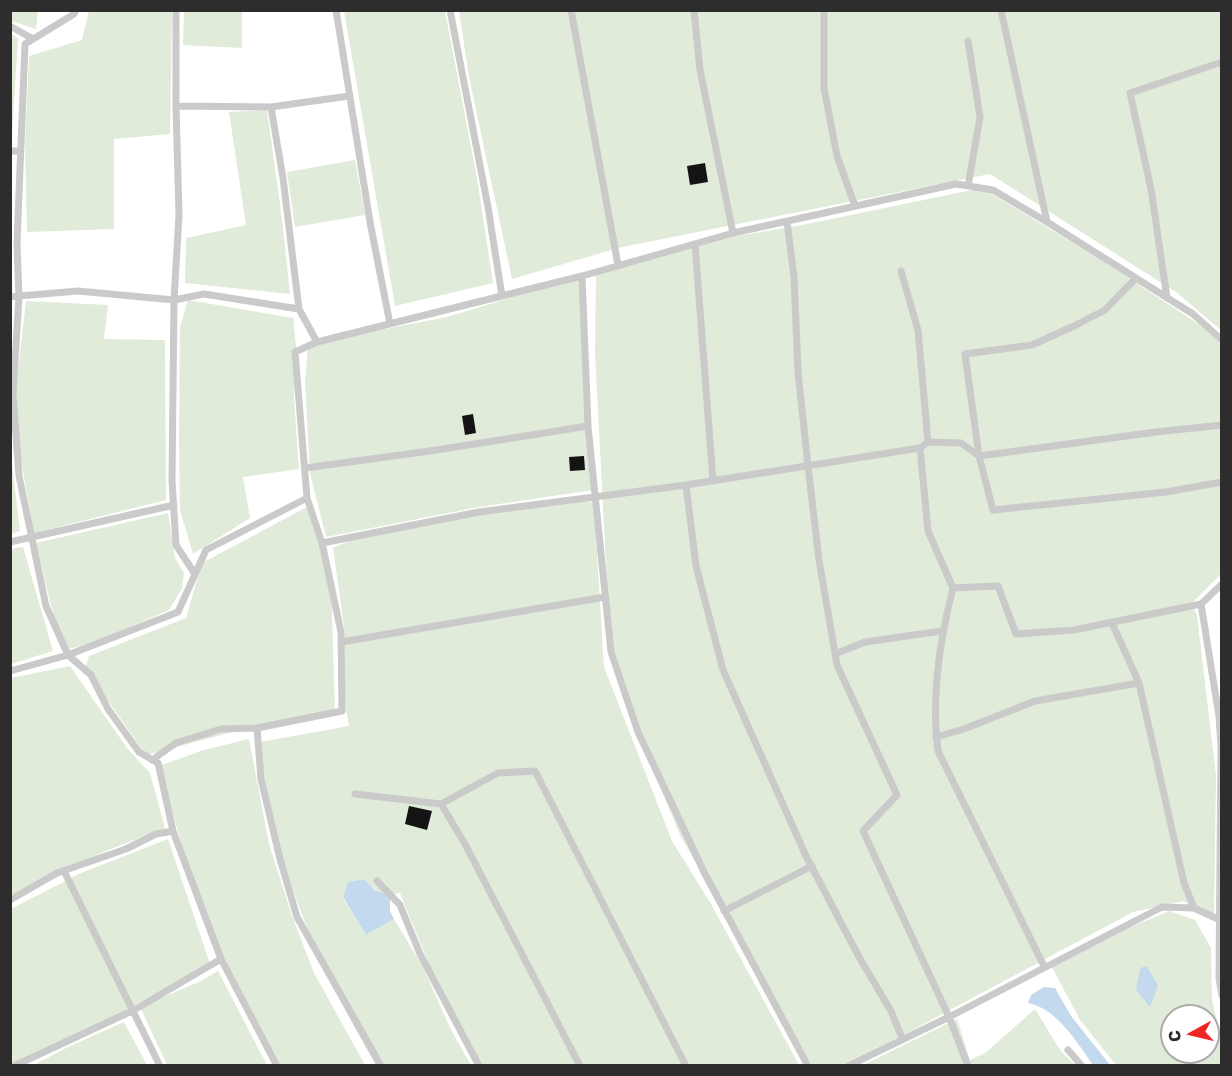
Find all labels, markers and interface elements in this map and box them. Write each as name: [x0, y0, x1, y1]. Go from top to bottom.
north arrow: [1160, 1004, 1220, 1064]
text: С: [1163, 1029, 1185, 1043]

